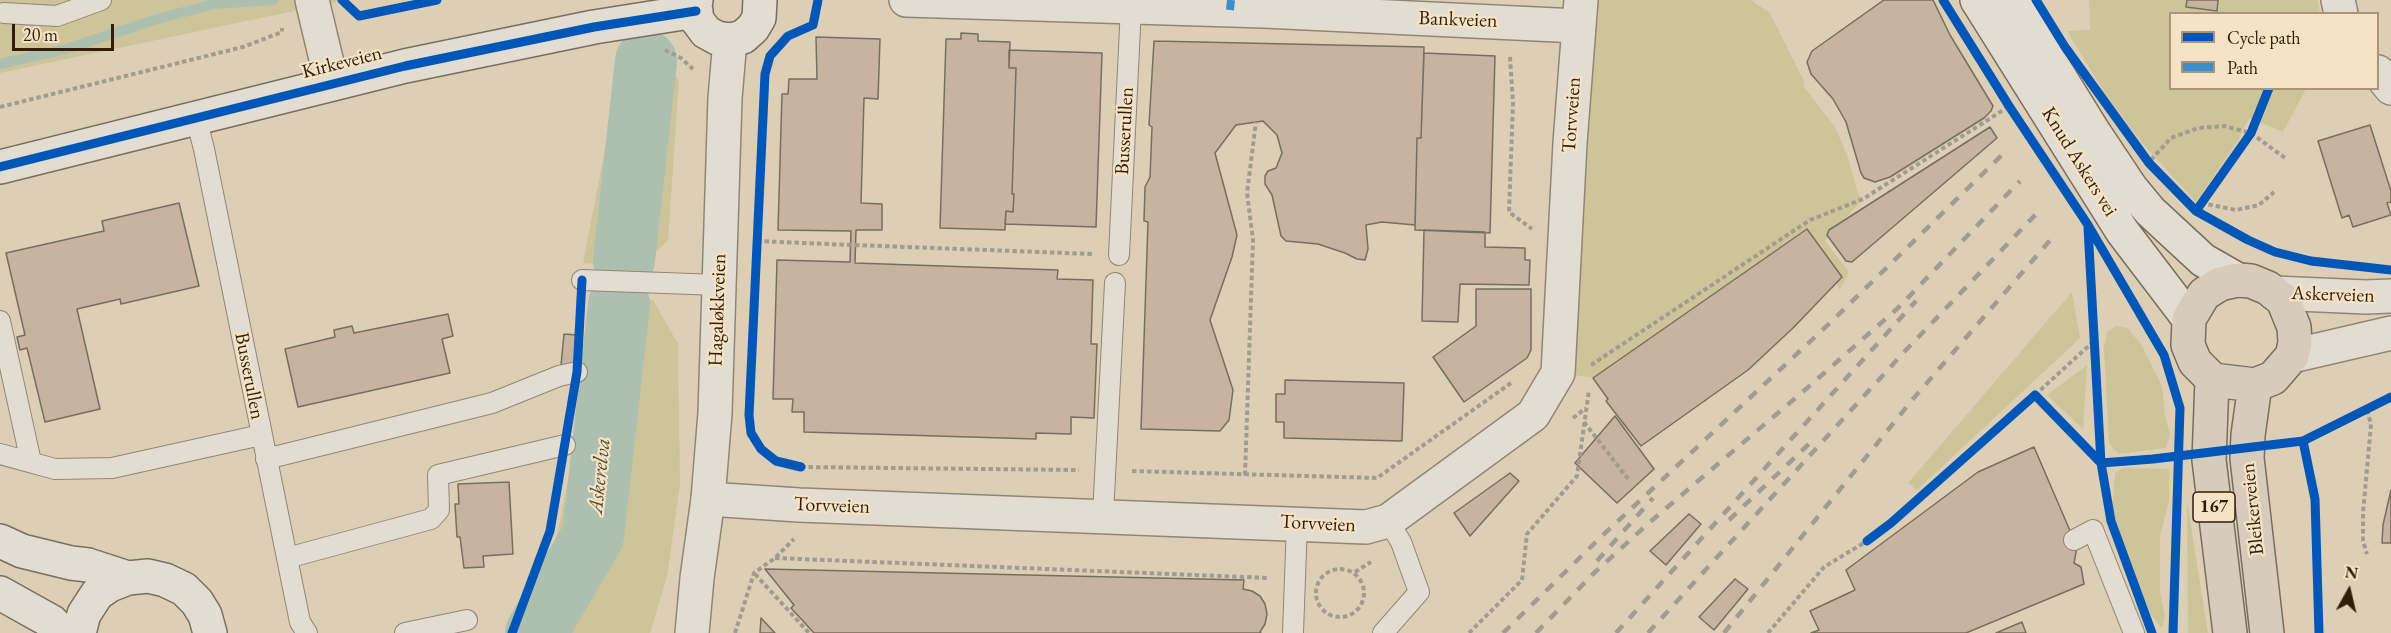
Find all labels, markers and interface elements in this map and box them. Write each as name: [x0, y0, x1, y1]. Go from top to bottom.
street label: Bankveien: [1418, 7, 1498, 33]
scale bar: [15, 12, 117, 50]
legend: [2169, 12, 2379, 90]
text: 20 m: [23, 23, 58, 46]
text: Cycle path: [2227, 26, 2301, 49]
street label: Kirkeveien: [299, 41, 385, 85]
text: Path: [2227, 56, 2258, 79]
street label: Torvveien: [1557, 76, 1587, 154]
street label: Busserullen: [1111, 86, 1139, 176]
street label: Knud Askers vei: [2036, 103, 2122, 221]
street label: Hagaløkkveien: [704, 253, 732, 367]
street label: Askerveien: [2291, 282, 2375, 308]
street label: Busserullen: [229, 330, 269, 422]
water label: Askerelva: [584, 437, 616, 515]
street label: Bleikerveien: [2236, 462, 2270, 556]
road number: 167: [2193, 492, 2235, 522]
street label: Torvveien: [794, 493, 870, 519]
street label: Torvveien: [1279, 510, 1357, 538]
north arrow: [2319, 561, 2379, 621]
text: N: [2344, 561, 2359, 584]

